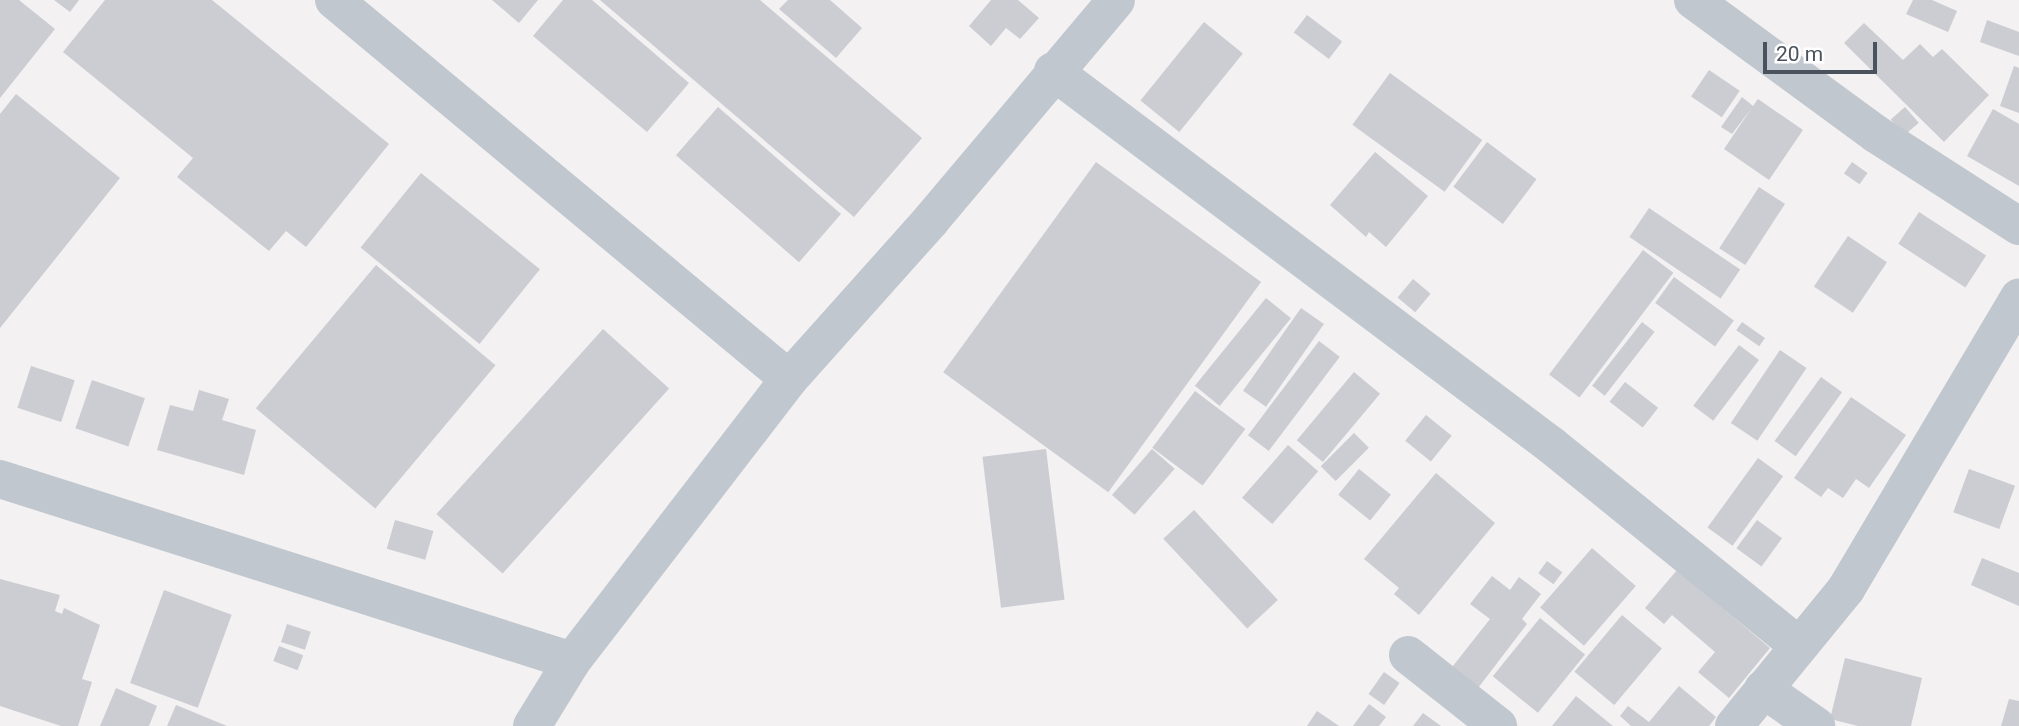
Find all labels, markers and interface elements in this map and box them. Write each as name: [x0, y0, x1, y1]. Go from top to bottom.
scale bar: [1767, 28, 1881, 72]
text: 20 m: [1776, 42, 1823, 66]

